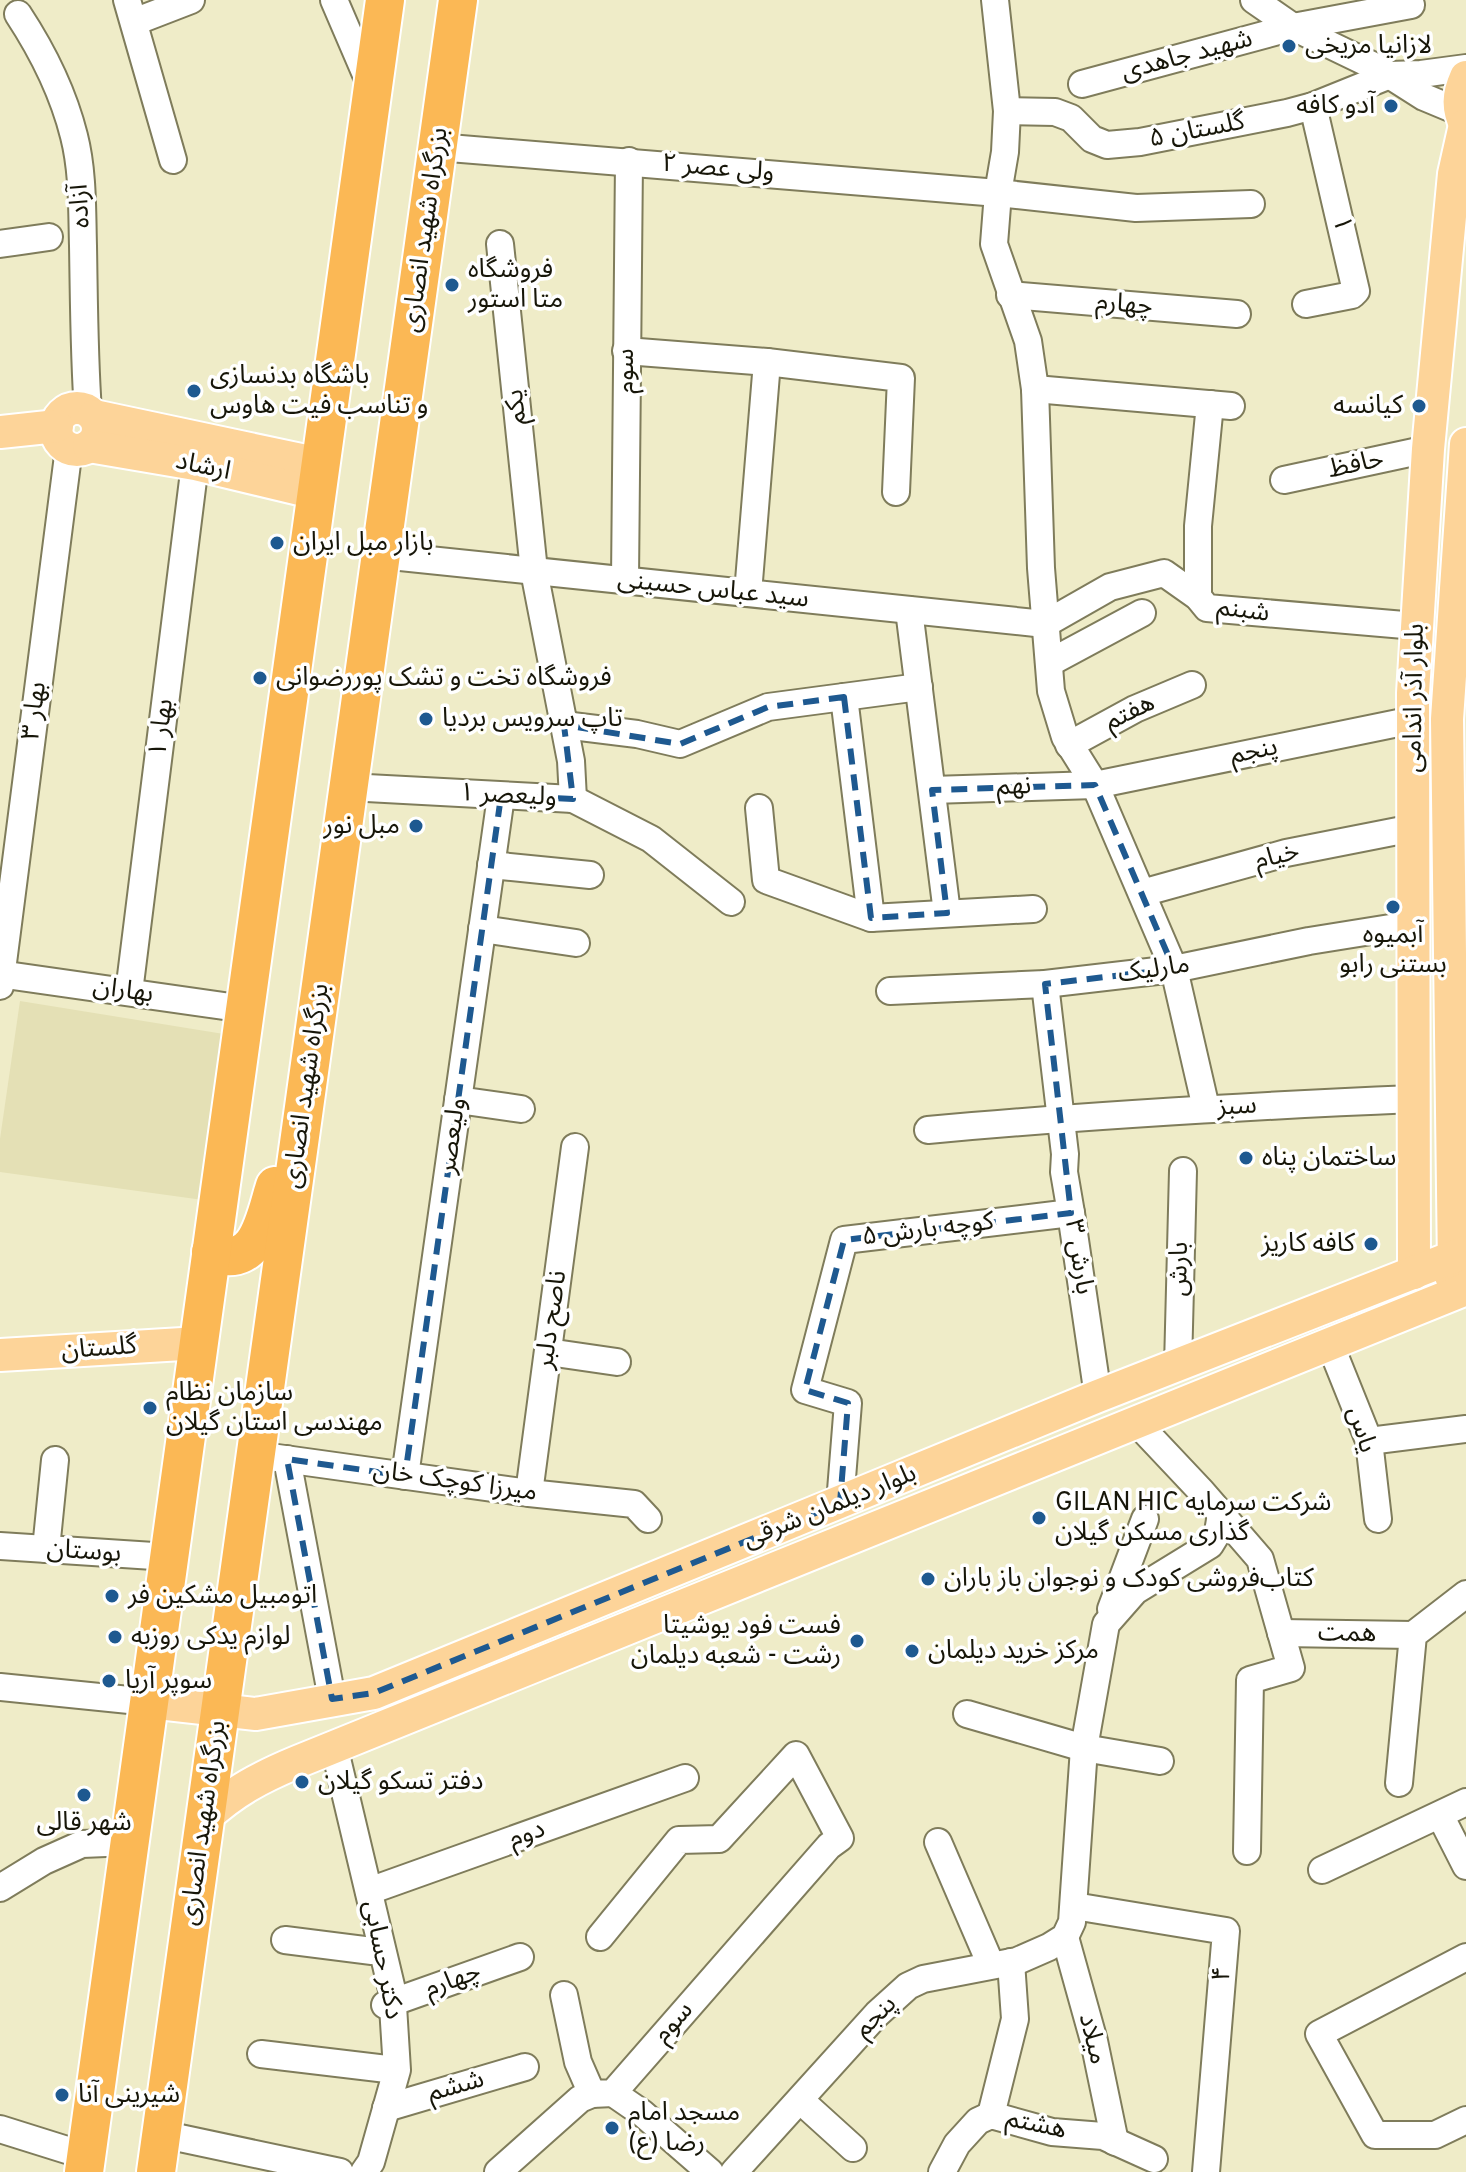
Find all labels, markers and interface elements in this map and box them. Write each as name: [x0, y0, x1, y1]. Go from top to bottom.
street label: شهید جاهدی: [1118, 23, 1256, 89]
place label: لازانیا مریخی: [1305, 30, 1432, 63]
marker: لازانیا مریخی: [1280, 37, 1298, 55]
place label: آدو کافه: [1296, 90, 1376, 123]
marker: آدو کافه: [1382, 97, 1400, 115]
street label: گلستان ۵: [1146, 106, 1248, 156]
street label: بزرگراه شهید انصاری: [395, 125, 457, 335]
street label: ولی عصر ۲: [660, 148, 776, 190]
street label: آزاده: [63, 182, 99, 229]
street label: ۱: [1323, 213, 1359, 235]
place label: فروشگاه متا استور: [467, 254, 563, 317]
marker: فروشگاه متا استور: [443, 276, 461, 294]
street label: چهارم: [1094, 286, 1154, 325]
street label: سوم: [610, 348, 644, 394]
place label: باشگاه بدنسازی و تناسب فیت هاوس: [210, 360, 428, 423]
marker: باشگاه بدنسازی و تناسب فیت هاوس: [185, 382, 203, 400]
street label: یکم: [499, 387, 536, 426]
place label: کیانسه: [1333, 390, 1403, 423]
marker: کیانسه: [1410, 397, 1428, 415]
street label: حافظ: [1325, 443, 1387, 487]
street label: ارشاد: [173, 445, 233, 489]
place label: بازار مبل ایران: [293, 527, 434, 560]
marker: بازار مبل ایران: [268, 534, 286, 552]
street label: سید عباس حسینی: [616, 564, 810, 616]
street label: شبنم: [1215, 591, 1271, 632]
street label: بلوار آذر اندامی: [1397, 623, 1433, 773]
place label: فروشگاه تخت و تشک پوررضوانی: [276, 662, 612, 695]
marker: فروشگاه تخت و تشک پوررضوانی: [251, 669, 269, 687]
street label: بهار ۳: [15, 680, 55, 742]
street label: هفتم: [1099, 687, 1161, 740]
street label: بهار ۱: [142, 697, 182, 759]
place label: تاپ سرویس بردیا: [442, 703, 623, 736]
marker: تاپ سرویس بردیا: [417, 710, 435, 728]
street label: پنجم: [1227, 731, 1281, 774]
street label: نهم: [996, 770, 1032, 805]
street label: ولیعصر ۱: [458, 777, 558, 815]
place label: مبل نور: [323, 810, 400, 843]
marker: مبل نور: [407, 817, 425, 835]
street label: خیام: [1251, 836, 1303, 879]
marker: آبمیوه بستنی رابو: [1384, 898, 1402, 916]
place label: آبمیوه بستنی رابو: [1339, 919, 1447, 982]
street label: مارلیک: [1116, 949, 1192, 991]
street label: بهاران: [91, 970, 155, 1012]
street label: بزرگراه شهید انصاری: [276, 981, 338, 1191]
street label: سبز: [1215, 1089, 1258, 1125]
street label: ولیعصر: [431, 1096, 475, 1177]
place label: ساختمان پناه: [1262, 1142, 1396, 1175]
marker: ساختمان پناه: [1237, 1149, 1255, 1167]
street label: کوچه بارش ۵: [860, 1205, 996, 1254]
street label: بارش ۳: [1056, 1217, 1100, 1297]
place label: کافه کاریز: [1260, 1228, 1355, 1261]
marker: کافه کاریز: [1362, 1235, 1380, 1253]
street label: بارش: [1163, 1241, 1197, 1297]
street label: ناصح دلبر: [529, 1268, 576, 1373]
street label: گلستان: [60, 1330, 138, 1368]
place label: سازمان نظام مهندسی استان گیلان: [166, 1377, 383, 1440]
marker: سازمان نظام مهندسی استان گیلان: [141, 1399, 159, 1417]
street label: یاس: [1338, 1403, 1384, 1457]
street label: میرزا کوچک خان: [371, 1454, 539, 1510]
street label: بلوار دیلمان شرقی: [738, 1457, 922, 1557]
place label: GILAN HIC شرکت سرمایه گذاری مسکن گیلان: [1055, 1487, 1331, 1550]
marker: GILAN HIC شرکت سرمایه گذاری مسکن گیلان: [1030, 1509, 1048, 1527]
street label: بوستان: [46, 1533, 122, 1571]
place label: کتاب‌فروشی کودک و نوجوان باز باران: [944, 1563, 1314, 1596]
marker: کتاب‌فروشی کودک و نوجوان باز باران: [919, 1570, 937, 1588]
place label: اتومبیل مشکین فر: [127, 1580, 317, 1613]
marker: اتومبیل مشکین فر: [103, 1587, 121, 1605]
place label: فست فود یوشیتا رشت - شعبه دیلمان: [631, 1610, 841, 1673]
street label: همت: [1318, 1617, 1376, 1651]
place label: لوازم یدکی روزبه: [131, 1621, 291, 1655]
marker: لوازم یدکی روزبه: [106, 1628, 124, 1646]
marker: فست فود یوشیتا رشت - شعبه دیلمان: [848, 1632, 866, 1650]
place label: مرکز خرید دیلمان: [928, 1635, 1099, 1668]
marker: مرکز خرید دیلمان: [903, 1642, 921, 1660]
place label: سوپر آریا: [125, 1665, 212, 1698]
marker: سوپر آریا: [100, 1672, 118, 1690]
street label: بزرگراه شهید انصاری: [173, 1718, 235, 1928]
place label: دفتر تسکو گیلان: [318, 1766, 483, 1799]
marker: دفتر تسکو گیلان: [293, 1773, 311, 1791]
marker: شهر قالی: [75, 1786, 93, 1804]
place label: شهر قالی: [36, 1807, 132, 1840]
street label: دوم: [504, 1813, 550, 1858]
street label: دکتر حسابی: [354, 1898, 410, 2022]
street label: چهارم: [421, 1956, 486, 2007]
street label: ۴: [1206, 1965, 1240, 1983]
street label: پنجم: [847, 1988, 905, 2046]
street label: سوم: [647, 1995, 702, 2052]
street label: میلاد: [1070, 2010, 1114, 2068]
street label: ششم: [424, 2063, 488, 2112]
place label: شیرینی آنا: [78, 2079, 180, 2112]
marker: شیرینی آنا: [53, 2086, 71, 2104]
place label: مسجد امام رضا (ع): [628, 2097, 740, 2160]
street label: هشتم: [1002, 2102, 1069, 2148]
marker: مسجد امام رضا (ع): [603, 2119, 621, 2137]

